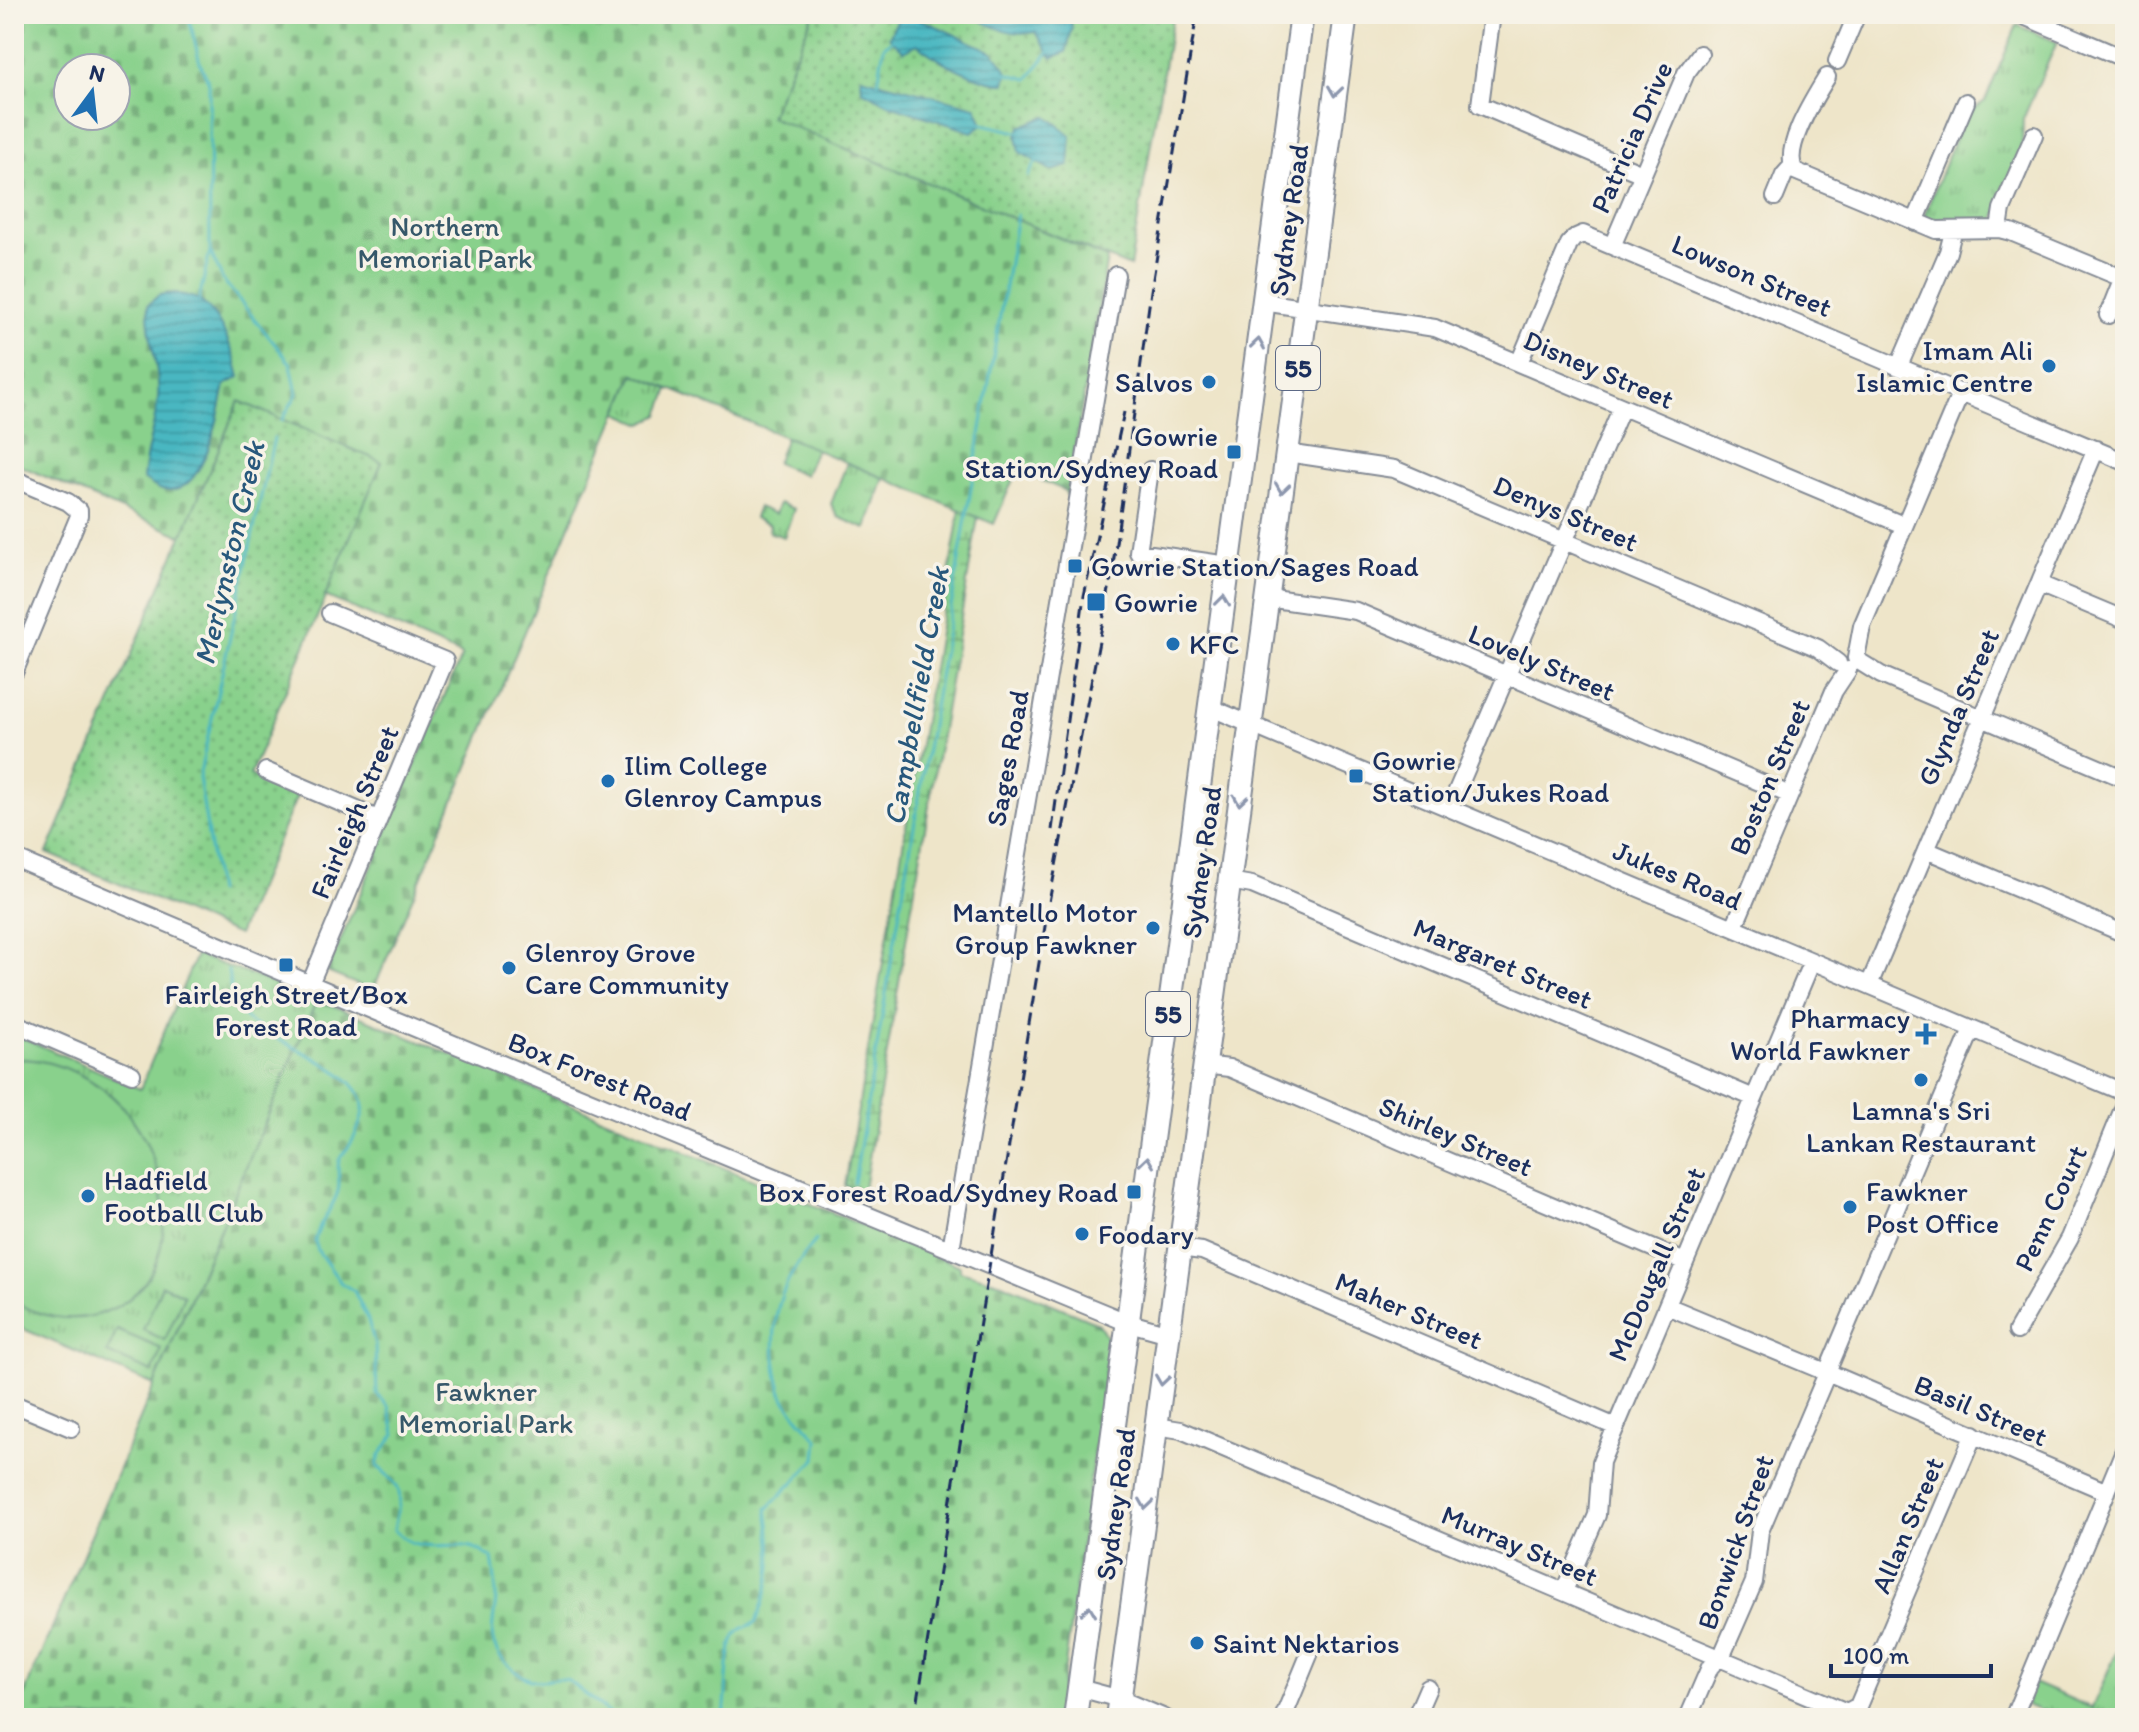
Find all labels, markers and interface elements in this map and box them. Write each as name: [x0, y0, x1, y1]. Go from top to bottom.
north arrow: [52, 52, 132, 132]
street label: Patricia Drive: [1582, 56, 1680, 218]
text: N: [86, 58, 108, 88]
one-way arrow: [1327, 85, 1344, 98]
street label: Sydney Road: [1261, 142, 1315, 298]
park label: Northern Memorial Park: [358, 209, 532, 275]
street label: Lowson Street: [1667, 226, 1837, 324]
street label: Disney Street: [1519, 322, 1679, 416]
place label: Imam Ali Islamic Centre: [1856, 333, 2033, 399]
one-way arrow: [1249, 337, 1266, 351]
road number: 55: [1276, 346, 1320, 390]
marker: Imam Ali Islamic Centre: [2040, 357, 2058, 375]
place label: Salvos: [1115, 365, 1193, 399]
marker: Salvos: [1200, 373, 1218, 391]
place label: Gowrie Station/Sydney Road: [965, 419, 1218, 485]
water label: Merlynston Creek: [185, 436, 273, 668]
marker: Gowrie Station/Sydney Road: [1225, 443, 1243, 461]
street label: Denys Street: [1489, 467, 1643, 559]
one-way arrow: [1274, 481, 1291, 495]
place label: Gowrie Station/Sages Road: [1091, 549, 1419, 583]
marker: Gowrie Station/Sages Road: [1066, 557, 1084, 575]
water label: Campbellfield Creek: [875, 562, 957, 828]
place label: Gowrie: [1114, 585, 1198, 619]
marker: Gowrie: [1085, 591, 1107, 613]
one-way arrow: [1214, 595, 1231, 608]
street label: Lovely Street: [1463, 616, 1621, 708]
street label: Glynda Street: [1910, 623, 2006, 791]
place label: KFC: [1189, 627, 1239, 661]
marker: KFC: [1164, 635, 1182, 653]
street label: Sages Road: [978, 687, 1036, 829]
street label: Boston Street: [1721, 694, 1817, 860]
street label: Fairleigh Street: [302, 720, 406, 904]
place label: Gowrie Station/Jukes Road: [1372, 743, 1609, 809]
place label: Ilim College Glenroy Campus: [624, 748, 822, 814]
marker: Gowrie Station/Jukes Road: [1347, 767, 1365, 785]
marker: Ilim College Glenroy Campus: [599, 772, 617, 790]
street label: Sydney Road: [1174, 784, 1228, 940]
one-way arrow: [1232, 793, 1249, 807]
street label: Jukes Road: [1608, 833, 1748, 917]
place label: Mantello Motor Group Fawkner: [952, 895, 1137, 961]
street label: Margaret Street: [1408, 910, 1598, 1016]
marker: Mantello Motor Group Fawkner: [1144, 919, 1162, 937]
place label: Glenroy Grove Care Community: [525, 935, 729, 1001]
marker: Fairleigh Street/Box Forest Road: [277, 956, 295, 974]
marker: Glenroy Grove Care Community: [500, 959, 518, 977]
place label: Fairleigh Street/Box Forest Road: [164, 977, 408, 1043]
road number: 55: [1146, 992, 1190, 1036]
place label: Pharmacy World Fawkner: [1730, 1001, 1910, 1067]
street label: Box Forest Road: [503, 1024, 697, 1128]
marker: Pharmacy World Fawkner: [1917, 1025, 1935, 1043]
marker: Lamna's Sri Lankan Restaurant: [1912, 1071, 1930, 1089]
street label: Shirley Street: [1374, 1088, 1538, 1184]
place label: Lamna's Sri Lankan Restaurant: [1806, 1093, 2036, 1159]
street label: Penn Court: [2006, 1140, 2094, 1276]
one-way arrow: [1139, 1155, 1156, 1168]
street label: McDougall Street: [1600, 1162, 1712, 1366]
place label: Hadfield Football Club: [104, 1163, 264, 1229]
place label: Fawkner Post Office: [1866, 1174, 1999, 1240]
place label: Box Forest Road/Sydney Road: [759, 1175, 1118, 1209]
marker: Box Forest Road/Sydney Road: [1125, 1183, 1143, 1201]
marker: Hadfield Football Club: [79, 1187, 97, 1205]
marker: Fawkner Post Office: [1841, 1198, 1859, 1216]
place label: Foodary: [1098, 1217, 1194, 1251]
marker: Foodary: [1073, 1225, 1091, 1243]
street label: Maher Street: [1330, 1264, 1488, 1356]
street label: Basil Street: [1909, 1367, 2053, 1453]
one-way arrow: [1154, 1373, 1171, 1387]
park label: Fawkner Memorial Park: [399, 1374, 573, 1440]
street label: Sydney Road: [1088, 1426, 1142, 1582]
street label: Bonwick Street: [1689, 1450, 1781, 1634]
street label: Allan Street: [1863, 1452, 1951, 1598]
one-way arrow: [1138, 1497, 1155, 1511]
street label: Murray Street: [1437, 1497, 1603, 1593]
one-way arrow: [1080, 1604, 1097, 1617]
place label: Saint Nektarios: [1213, 1626, 1400, 1660]
scale bar: [1831, 1628, 1991, 1678]
marker: Saint Nektarios: [1188, 1634, 1206, 1652]
text: 100 m: [1843, 1641, 1909, 1670]

